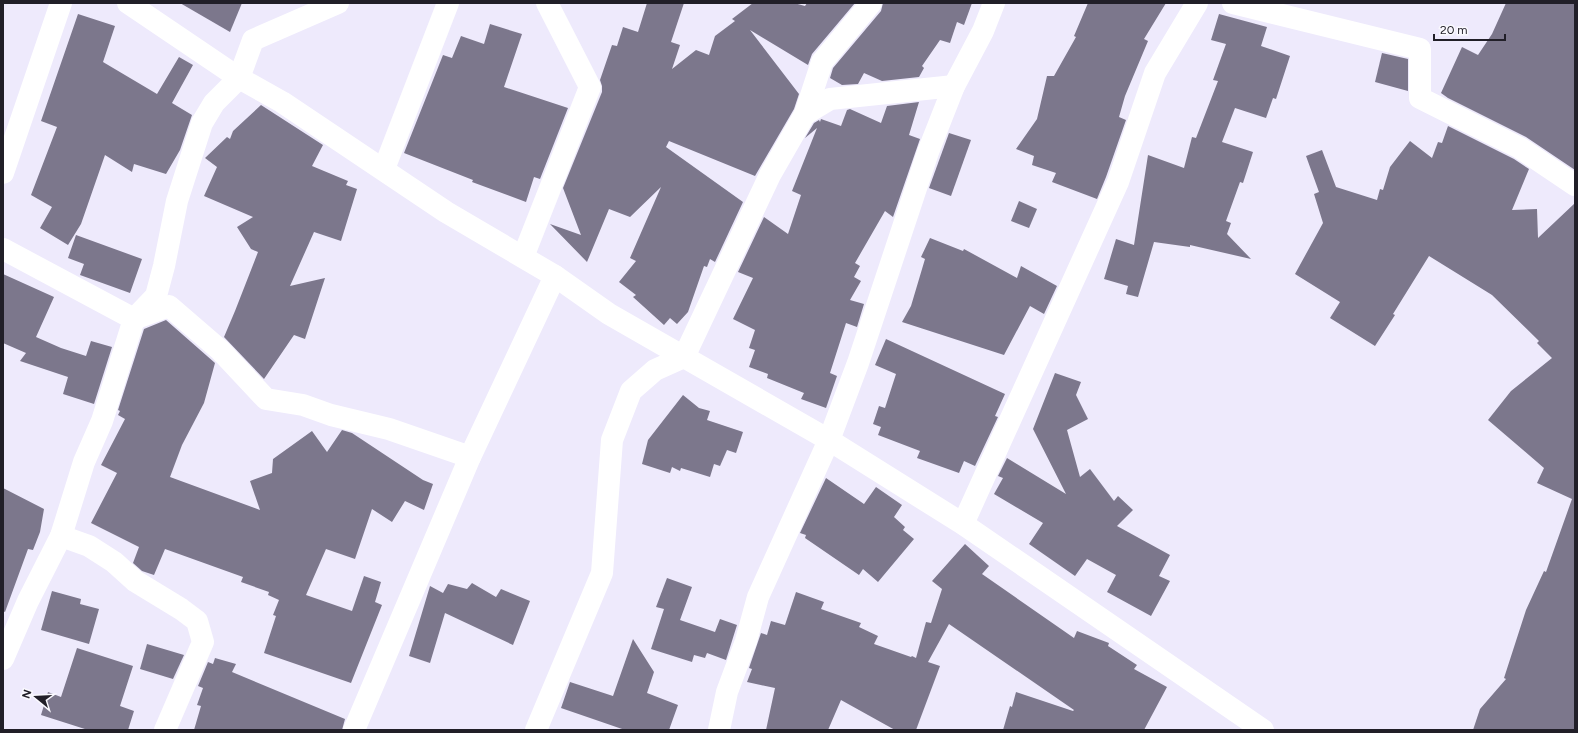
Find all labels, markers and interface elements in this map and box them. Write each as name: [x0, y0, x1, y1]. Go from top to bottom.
scale bar: [1434, 16, 1505, 42]
text: 20 m: [1440, 23, 1468, 37]
north arrow: [16, 677, 56, 717]
text: N: [19, 688, 34, 700]

